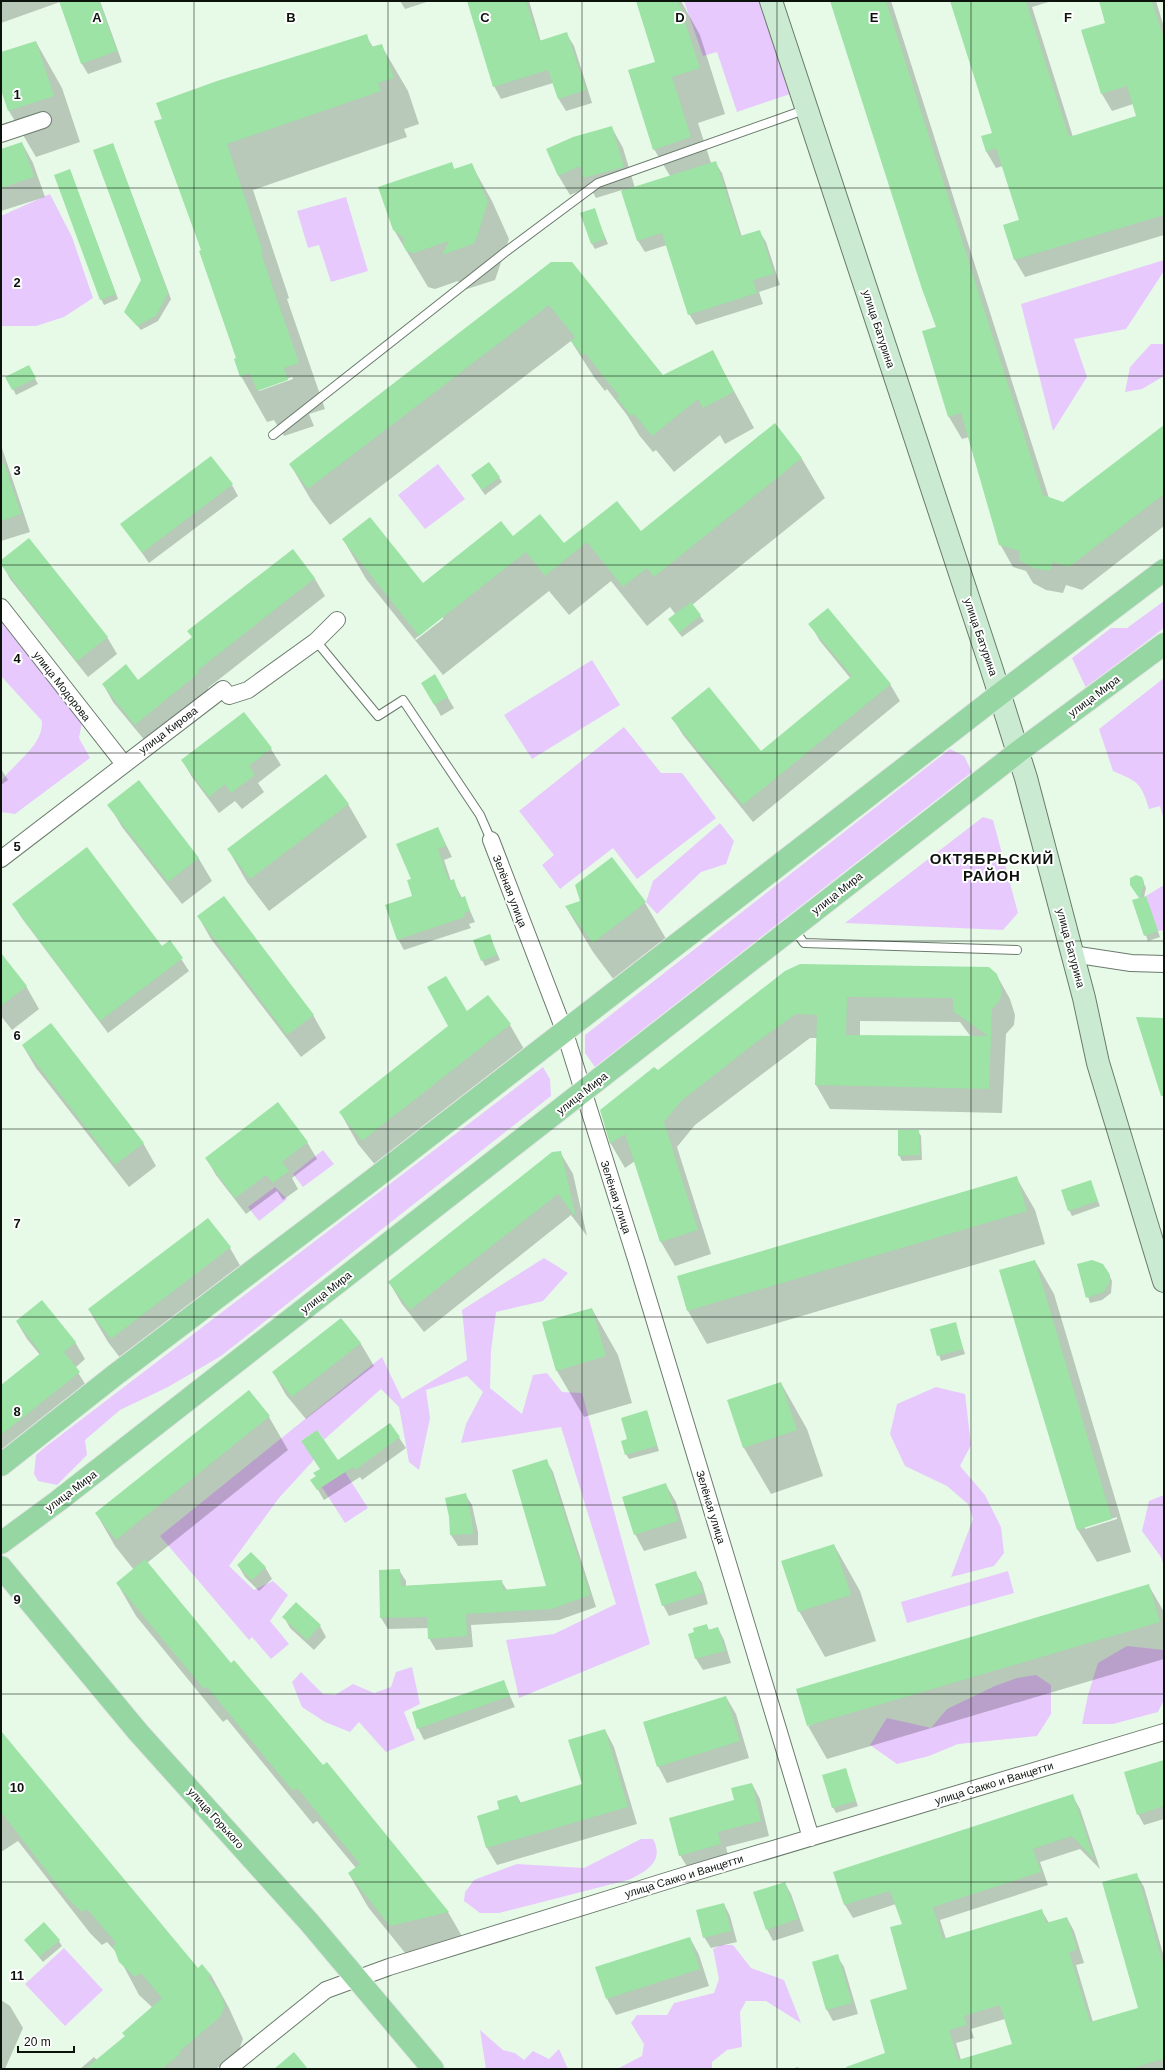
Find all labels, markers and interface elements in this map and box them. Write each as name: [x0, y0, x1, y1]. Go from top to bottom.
text: A: [92, 10, 102, 25]
text: B: [286, 10, 296, 25]
text: C: [480, 10, 490, 25]
text: D: [675, 10, 685, 25]
text: E: [870, 10, 879, 25]
text: F: [1064, 10, 1072, 25]
text: 1: [13, 87, 21, 102]
text: 2: [13, 275, 21, 290]
street label: улица Батурина: [861, 288, 898, 370]
text: 3: [13, 463, 21, 478]
street label: улица Батурина: [962, 597, 1000, 678]
street label: улица Модорова: [31, 649, 93, 724]
text: 4: [13, 651, 21, 666]
street label: улица Мира: [1066, 672, 1123, 719]
street label: улица Кирова: [136, 704, 200, 756]
text: 5: [13, 839, 21, 854]
district label: ОКТЯБРЬСКИЙ РАЙОН: [930, 850, 1054, 884]
street label: Зелёная улица: [491, 853, 530, 930]
street label: улица Мира: [809, 869, 865, 916]
street label: улица Батурина: [1055, 907, 1088, 990]
text: 6: [13, 1028, 21, 1043]
street label: улица Мира: [554, 1069, 610, 1116]
street label: Зелёная улица: [598, 1159, 634, 1236]
text: 7: [13, 1216, 21, 1231]
street label: улица Мира: [298, 1268, 354, 1315]
text: 8: [13, 1404, 21, 1419]
street label: улица Мира: [43, 1467, 100, 1514]
street label: Зелёная улица: [694, 1469, 728, 1546]
text: 9: [13, 1592, 21, 1607]
street label: улица Сакко и Ванцетти: [933, 1759, 1055, 1807]
text: 10: [10, 1780, 24, 1795]
street label: улица Горького: [186, 1785, 246, 1851]
street label: улица Сакко и Ванцетти: [623, 1852, 745, 1900]
text: 11: [10, 1968, 24, 1983]
scale bar: [18, 2028, 74, 2054]
text: 20 m: [24, 2035, 51, 2049]

